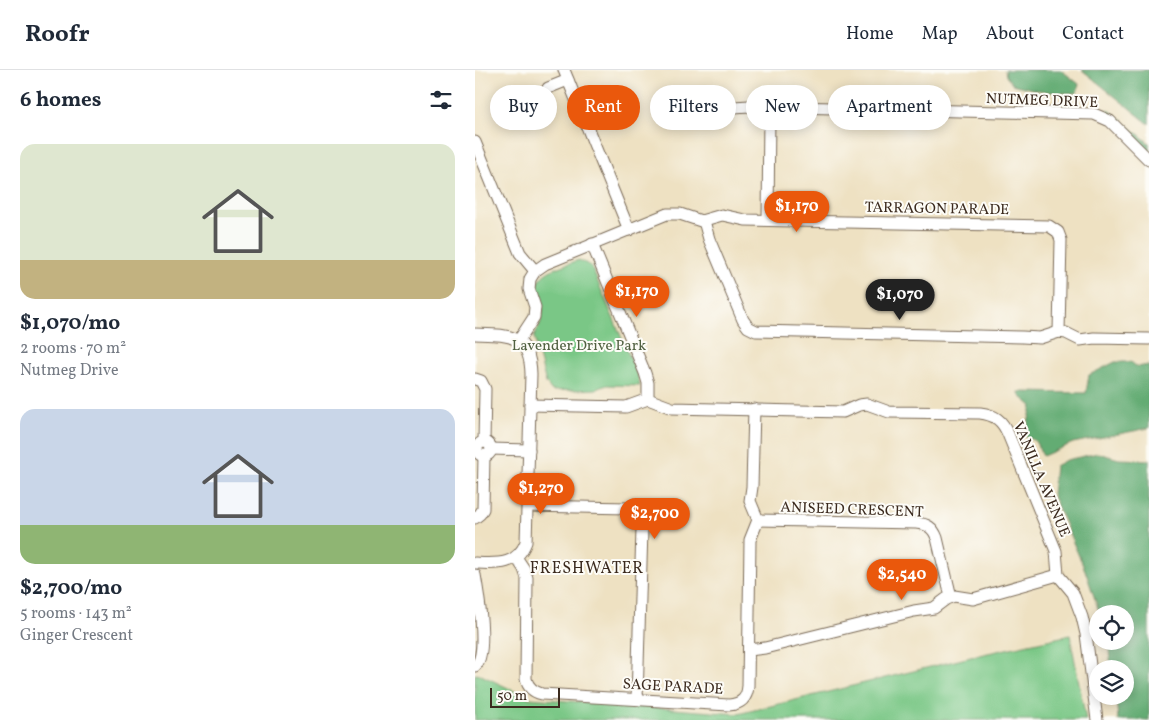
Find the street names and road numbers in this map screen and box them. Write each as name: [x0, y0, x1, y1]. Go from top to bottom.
street label: NUTMEG DRIVE: [986, 89, 1098, 114]
street label: TARRAGON PARADE: [865, 198, 1009, 221]
street label: VANILLA AVENUE: [1007, 419, 1074, 541]
street label: ANISEED CRESCENT: [780, 498, 924, 524]
street label: SAGE PARADE: [622, 674, 724, 701]

